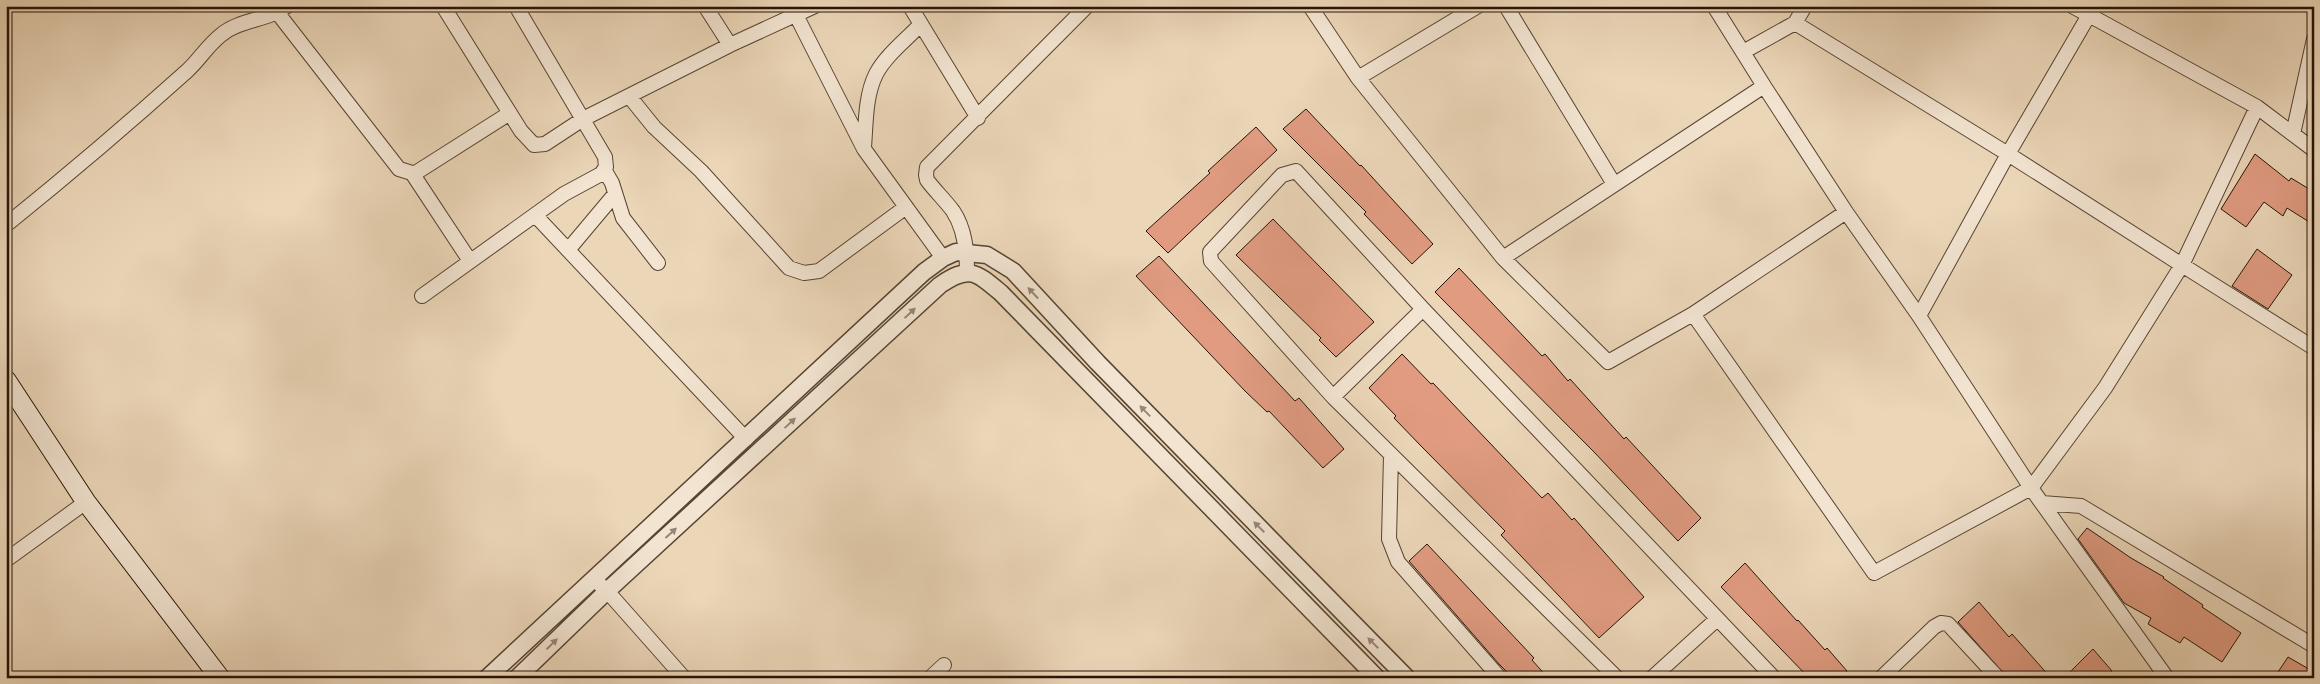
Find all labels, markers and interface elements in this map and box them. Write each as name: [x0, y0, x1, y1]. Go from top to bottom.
one-way arrow: [1027, 288, 1039, 300]
one-way arrow: [903, 307, 915, 319]
one-way arrow: [1139, 405, 1151, 417]
one-way arrow: [784, 418, 797, 429]
one-way arrow: [1253, 521, 1265, 533]
one-way arrow: [664, 527, 676, 539]
one-way arrow: [1367, 637, 1379, 649]
one-way arrow: [545, 638, 557, 650]

